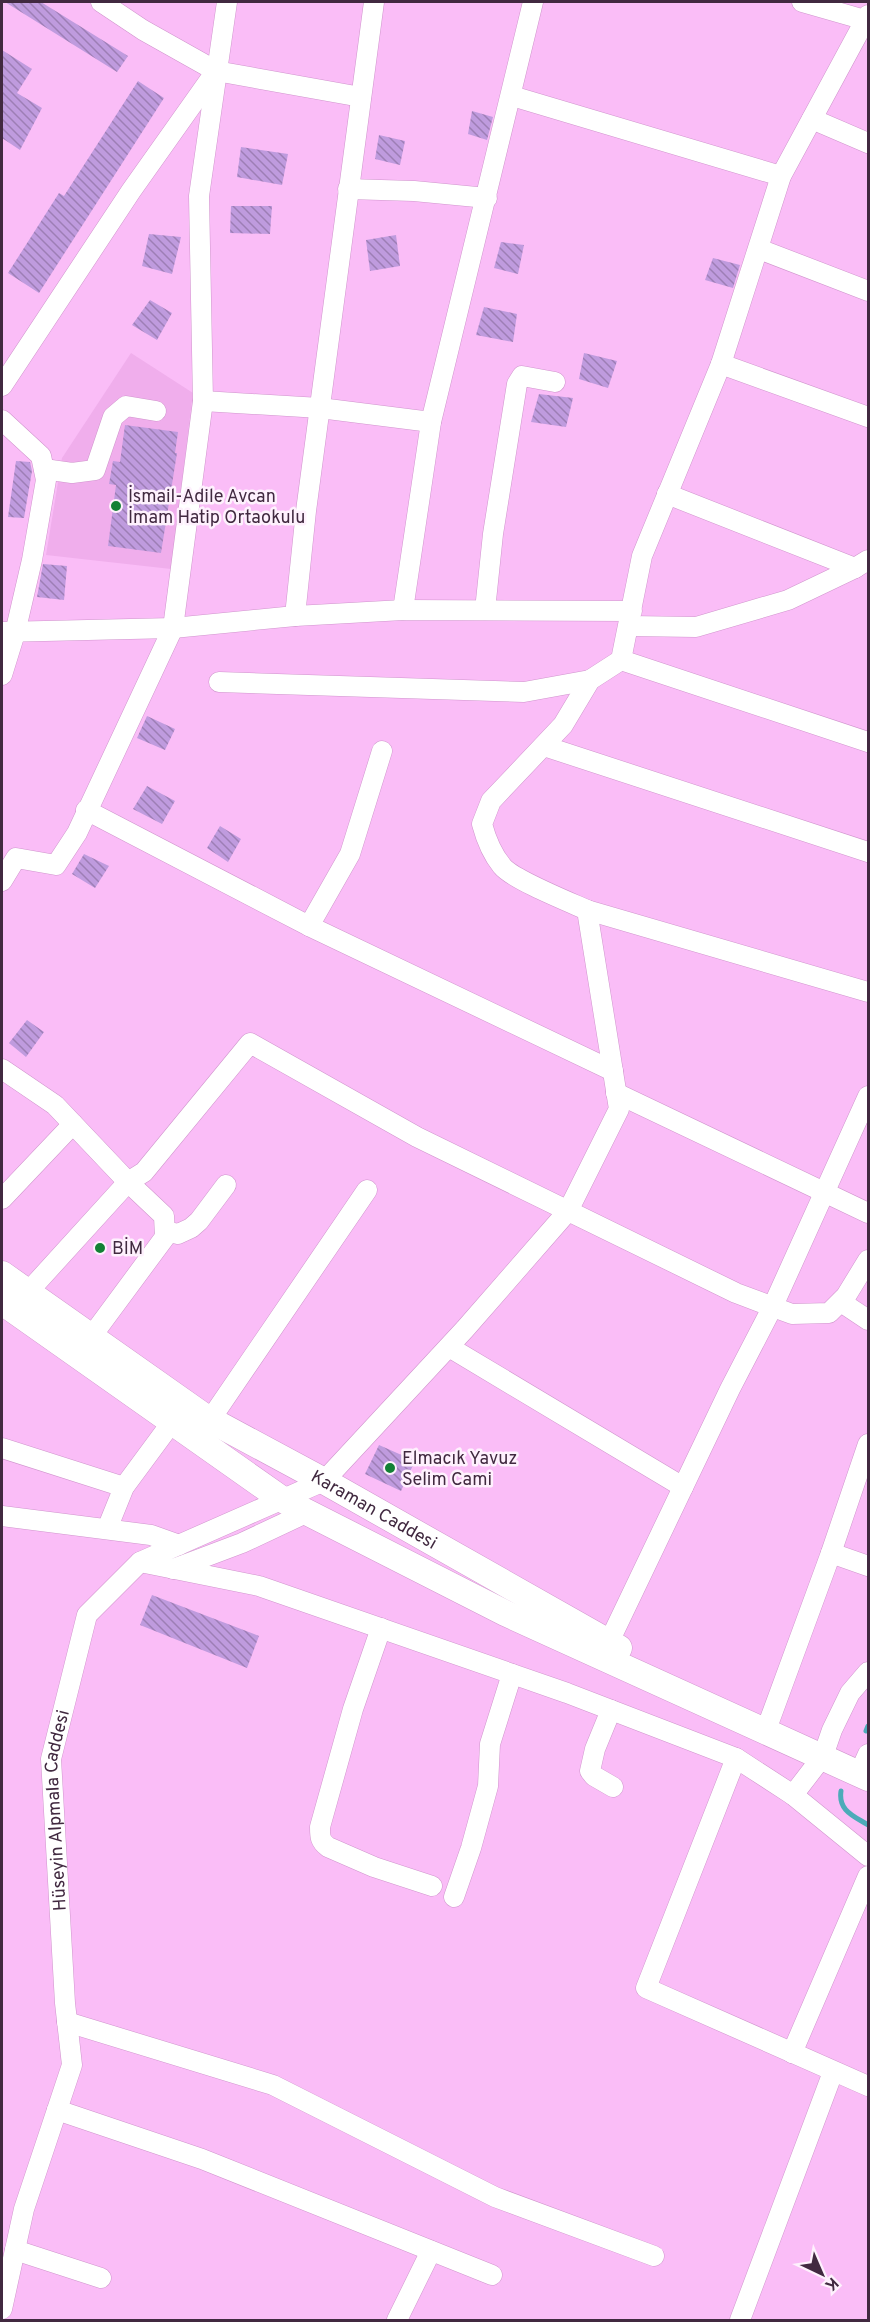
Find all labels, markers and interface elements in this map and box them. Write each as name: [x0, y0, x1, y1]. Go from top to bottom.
place label: İsmail-Adile Avcan İmam Hatip Ortaokulu: [128, 484, 305, 530]
marker: İsmail-Adile Avcan İmam Hatip Ortaokulu: [109, 499, 123, 513]
place label: BİM: [112, 1236, 143, 1261]
marker: BİM: [93, 1241, 107, 1255]
place label: Elmacık Yavuz Selim Cami: [402, 1448, 517, 1492]
marker: Elmacık Yavuz Selim Cami: [383, 1461, 397, 1475]
street label: Karaman Caddesi: [306, 1466, 441, 1555]
street label: Hüseyin Alpmala Caddesi: [41, 1708, 76, 1912]
north arrow: [792, 2244, 852, 2304]
text: K: [820, 2272, 842, 2294]

